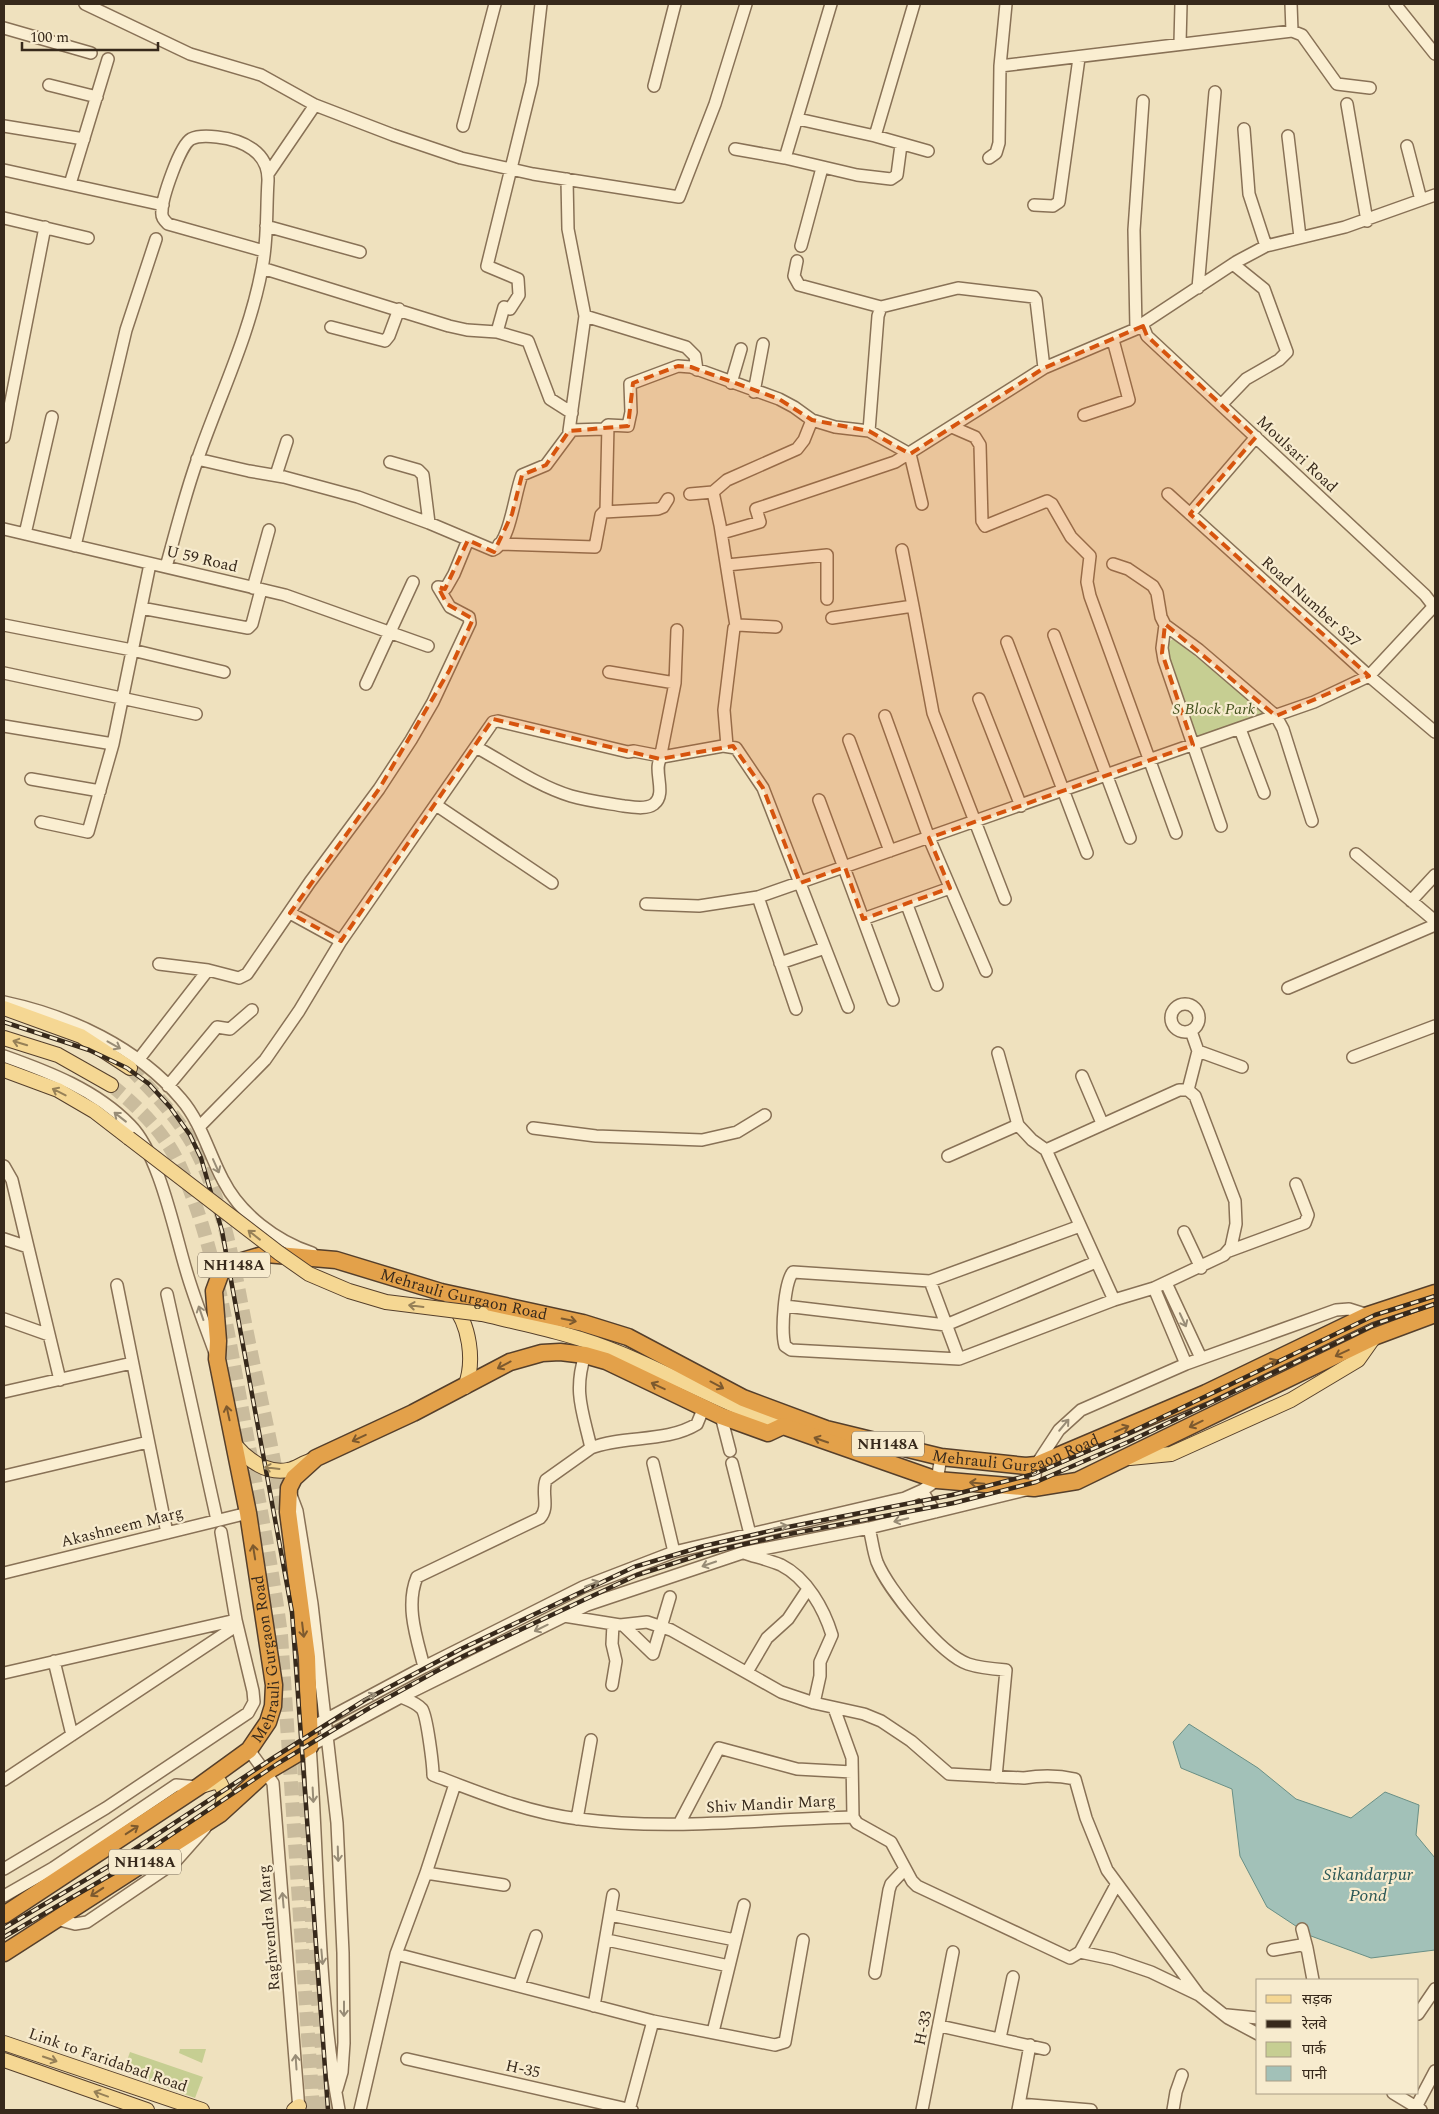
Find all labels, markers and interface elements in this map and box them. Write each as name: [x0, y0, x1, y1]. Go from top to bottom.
scale bar: [22, 20, 159, 52]
text: 100 m: [30, 26, 69, 49]
street label: Moulsari Road: [1251, 410, 1343, 498]
street label: U 59 Road: [164, 539, 240, 579]
street label: Road Number S27: [1256, 551, 1366, 653]
park label: S Block Park: [1173, 697, 1256, 721]
one-way arrow: [12, 1038, 28, 1048]
one-way arrow: [106, 1041, 121, 1050]
one-way arrow: [52, 1087, 67, 1097]
one-way arrow: [114, 1112, 127, 1123]
one-way arrow: [212, 1158, 222, 1173]
one-way arrow: [248, 1229, 261, 1240]
road number: NH148A: [198, 1252, 270, 1278]
street label: Mehrauli Gurgaon Road: [377, 1262, 550, 1327]
one-way arrow: [409, 1301, 425, 1311]
one-way arrow: [196, 1306, 205, 1322]
one-way arrow: [1179, 1312, 1189, 1327]
one-way arrow: [561, 1315, 577, 1325]
one-way arrow: [1335, 1349, 1350, 1359]
one-way arrow: [1262, 1358, 1277, 1367]
one-way arrow: [497, 1361, 512, 1370]
one-way arrow: [651, 1380, 666, 1390]
one-way arrow: [709, 1381, 724, 1390]
one-way arrow: [223, 1405, 232, 1421]
one-way arrow: [1058, 1419, 1069, 1432]
one-way arrow: [1189, 1420, 1204, 1429]
one-way arrow: [1114, 1423, 1129, 1433]
street label: Mehrauli Gurgaon Road: [930, 1428, 1103, 1478]
road number: NH148A: [852, 1432, 924, 1456]
one-way arrow: [352, 1434, 367, 1443]
one-way arrow: [814, 1435, 830, 1444]
one-way arrow: [265, 1463, 281, 1473]
one-way arrow: [969, 1478, 985, 1488]
street label: Akashneem Marg: [58, 1500, 186, 1554]
one-way arrow: [894, 1516, 910, 1525]
one-way arrow: [772, 1522, 788, 1531]
one-way arrow: [249, 1545, 259, 1561]
one-way arrow: [702, 1560, 717, 1569]
street label: Mehrauli Gurgaon Road: [245, 1574, 286, 1748]
one-way arrow: [583, 1579, 599, 1588]
one-way arrow: [298, 1621, 308, 1637]
one-way arrow: [534, 1624, 549, 1633]
one-way arrow: [361, 1692, 376, 1702]
one-way arrow: [309, 1786, 318, 1802]
street label: Shiv Mandir Marg: [706, 1789, 836, 1819]
one-way arrow: [125, 1825, 139, 1835]
one-way arrow: [333, 1846, 343, 1862]
road number: NH148A: [109, 1850, 181, 1874]
water label: Sikandarpur Pond: [1323, 1861, 1414, 1909]
street label: Raghvendra Marg: [252, 1864, 286, 1992]
one-way arrow: [91, 1888, 105, 1898]
one-way arrow: [278, 1892, 288, 1908]
one-way arrow: [318, 1949, 327, 1965]
legend: [1256, 1979, 1419, 2094]
text: सड़क: [1302, 1988, 1332, 2011]
one-way arrow: [339, 2001, 349, 2017]
street label: H-33: [908, 2008, 938, 2048]
text: रेलवे: [1301, 2013, 1327, 2036]
street label: Link to Faridabad Road: [25, 2021, 191, 2099]
text: पार्क: [1302, 2038, 1326, 2061]
street label: H-35: [503, 2053, 543, 2085]
one-way arrow: [42, 2054, 58, 2064]
one-way arrow: [291, 2054, 300, 2070]
text: पानी: [1302, 2063, 1328, 2086]
one-way arrow: [94, 2089, 110, 2098]

